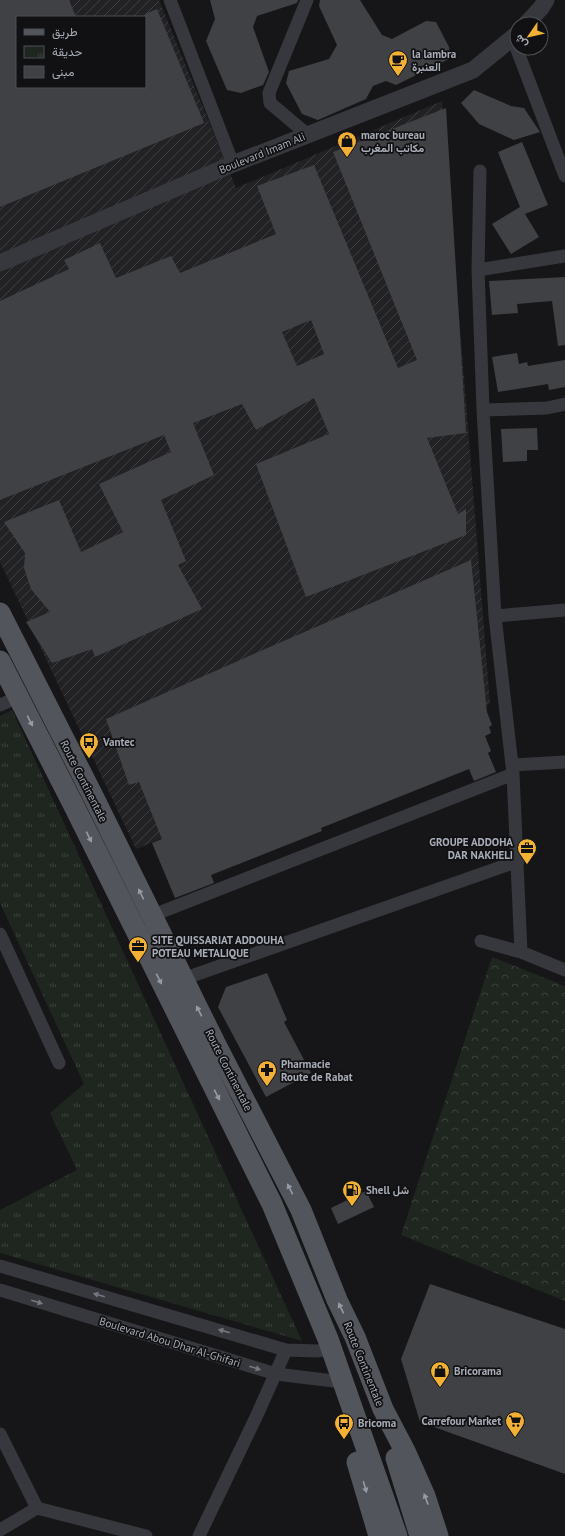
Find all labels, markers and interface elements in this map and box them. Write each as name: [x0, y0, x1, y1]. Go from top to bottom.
legend: [16, 16, 146, 88]
north arrow: [509, 16, 549, 56]
text: طريق: [52, 24, 78, 40]
text: ش: [511, 32, 530, 51]
text: حديقة: [52, 44, 82, 59]
place label: la lambra العنبرة: [412, 47, 456, 74]
cafe icon: la lambra العنبرة: [387, 49, 409, 77]
text: مبنى: [52, 64, 74, 80]
place label: maroc bureau مكاتب المغرب: [361, 128, 425, 155]
street label: Boulevard Imam Ali: [217, 129, 307, 177]
shop icon: maroc bureau مكاتب المغرب: [336, 130, 358, 158]
one-way arrow: [27, 716, 33, 727]
bus stop icon: Vantec: [78, 731, 100, 759]
place label: Vantec: [102, 735, 135, 749]
street label: Route Continentale: [57, 738, 111, 825]
one-way arrow: [86, 831, 92, 843]
place label: GROUPE ADDOHA DAR NAKHELI: [429, 835, 513, 862]
office icon: GROUPE ADDOHA DAR NAKHELI: [516, 837, 538, 865]
one-way arrow: [138, 889, 144, 900]
place label: SITE QUISSARIAT ADDOUHA POTEAU METALIQUE: [152, 933, 284, 960]
office icon: SITE QUISSARIAT ADDOUHA POTEAU METALIQUE: [127, 935, 149, 963]
one-way arrow: [156, 973, 162, 985]
one-way arrow: [196, 1005, 202, 1016]
street label: Route Continentale: [202, 1027, 256, 1114]
place label: Pharmacie Route de Rabat: [281, 1057, 353, 1084]
pharmacy icon: Pharmacie Route de Rabat: [256, 1059, 278, 1087]
one-way arrow: [214, 1089, 220, 1101]
fuel station icon: Shell شل: [341, 1179, 363, 1207]
one-way arrow: [287, 1183, 293, 1194]
place label: Shell شل: [366, 1183, 409, 1197]
one-way arrow: [93, 1292, 105, 1298]
one-way arrow: [32, 1299, 44, 1305]
one-way arrow: [338, 1303, 344, 1314]
street label: Boulevard Abou Dhar Al-Ghifari: [98, 1314, 242, 1370]
street label: Route Continentale: [341, 1320, 388, 1409]
one-way arrow: [218, 1328, 230, 1334]
shop icon: Bricorama: [429, 1360, 451, 1388]
place label: Bricorama: [454, 1364, 501, 1378]
one-way arrow: [250, 1365, 262, 1371]
supermarket icon: Carrefour Market: [504, 1410, 526, 1438]
bus stop icon: Bricoma: [333, 1412, 355, 1440]
place label: Carrefour Market: [421, 1414, 501, 1428]
place label: Bricoma: [358, 1416, 396, 1430]
one-way arrow: [362, 1481, 368, 1494]
one-way arrow: [422, 1493, 428, 1505]

